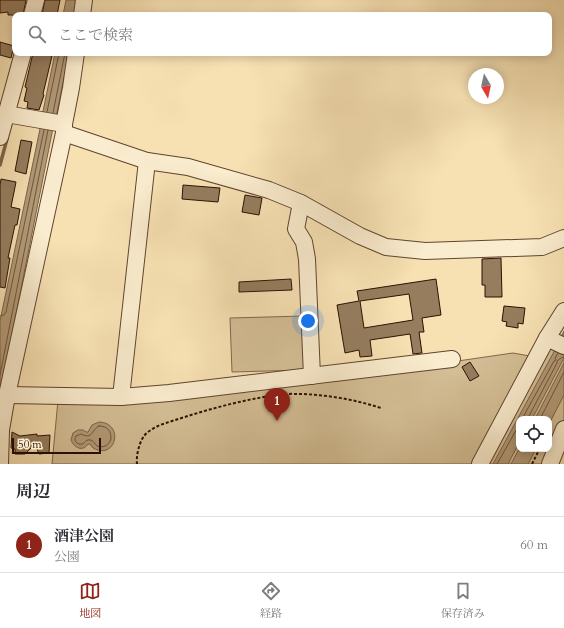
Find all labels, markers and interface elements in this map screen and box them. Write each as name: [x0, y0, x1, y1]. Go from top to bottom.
search box: [12, 12, 552, 56]
icon: search: [26, 23, 48, 45]
text: ここで検索: [58, 25, 133, 45]
north arrow: [468, 68, 504, 104]
your location: [298, 311, 318, 331]
pin: 1: [264, 388, 290, 421]
map controls: [516, 416, 552, 452]
button: locate: [516, 416, 552, 452]
scale bar: [12, 436, 101, 455]
text: 50 m: [18, 437, 42, 452]
text: 周辺: [16, 480, 50, 503]
text: 酒津公園: [54, 526, 114, 546]
text: 1: [26, 536, 32, 554]
text: 60 m: [520, 536, 548, 554]
text: 公園: [54, 548, 80, 566]
tab: 地図: [79, 580, 101, 621]
tab: 経路: [260, 580, 282, 621]
tab: 保存済み: [441, 580, 485, 621]

